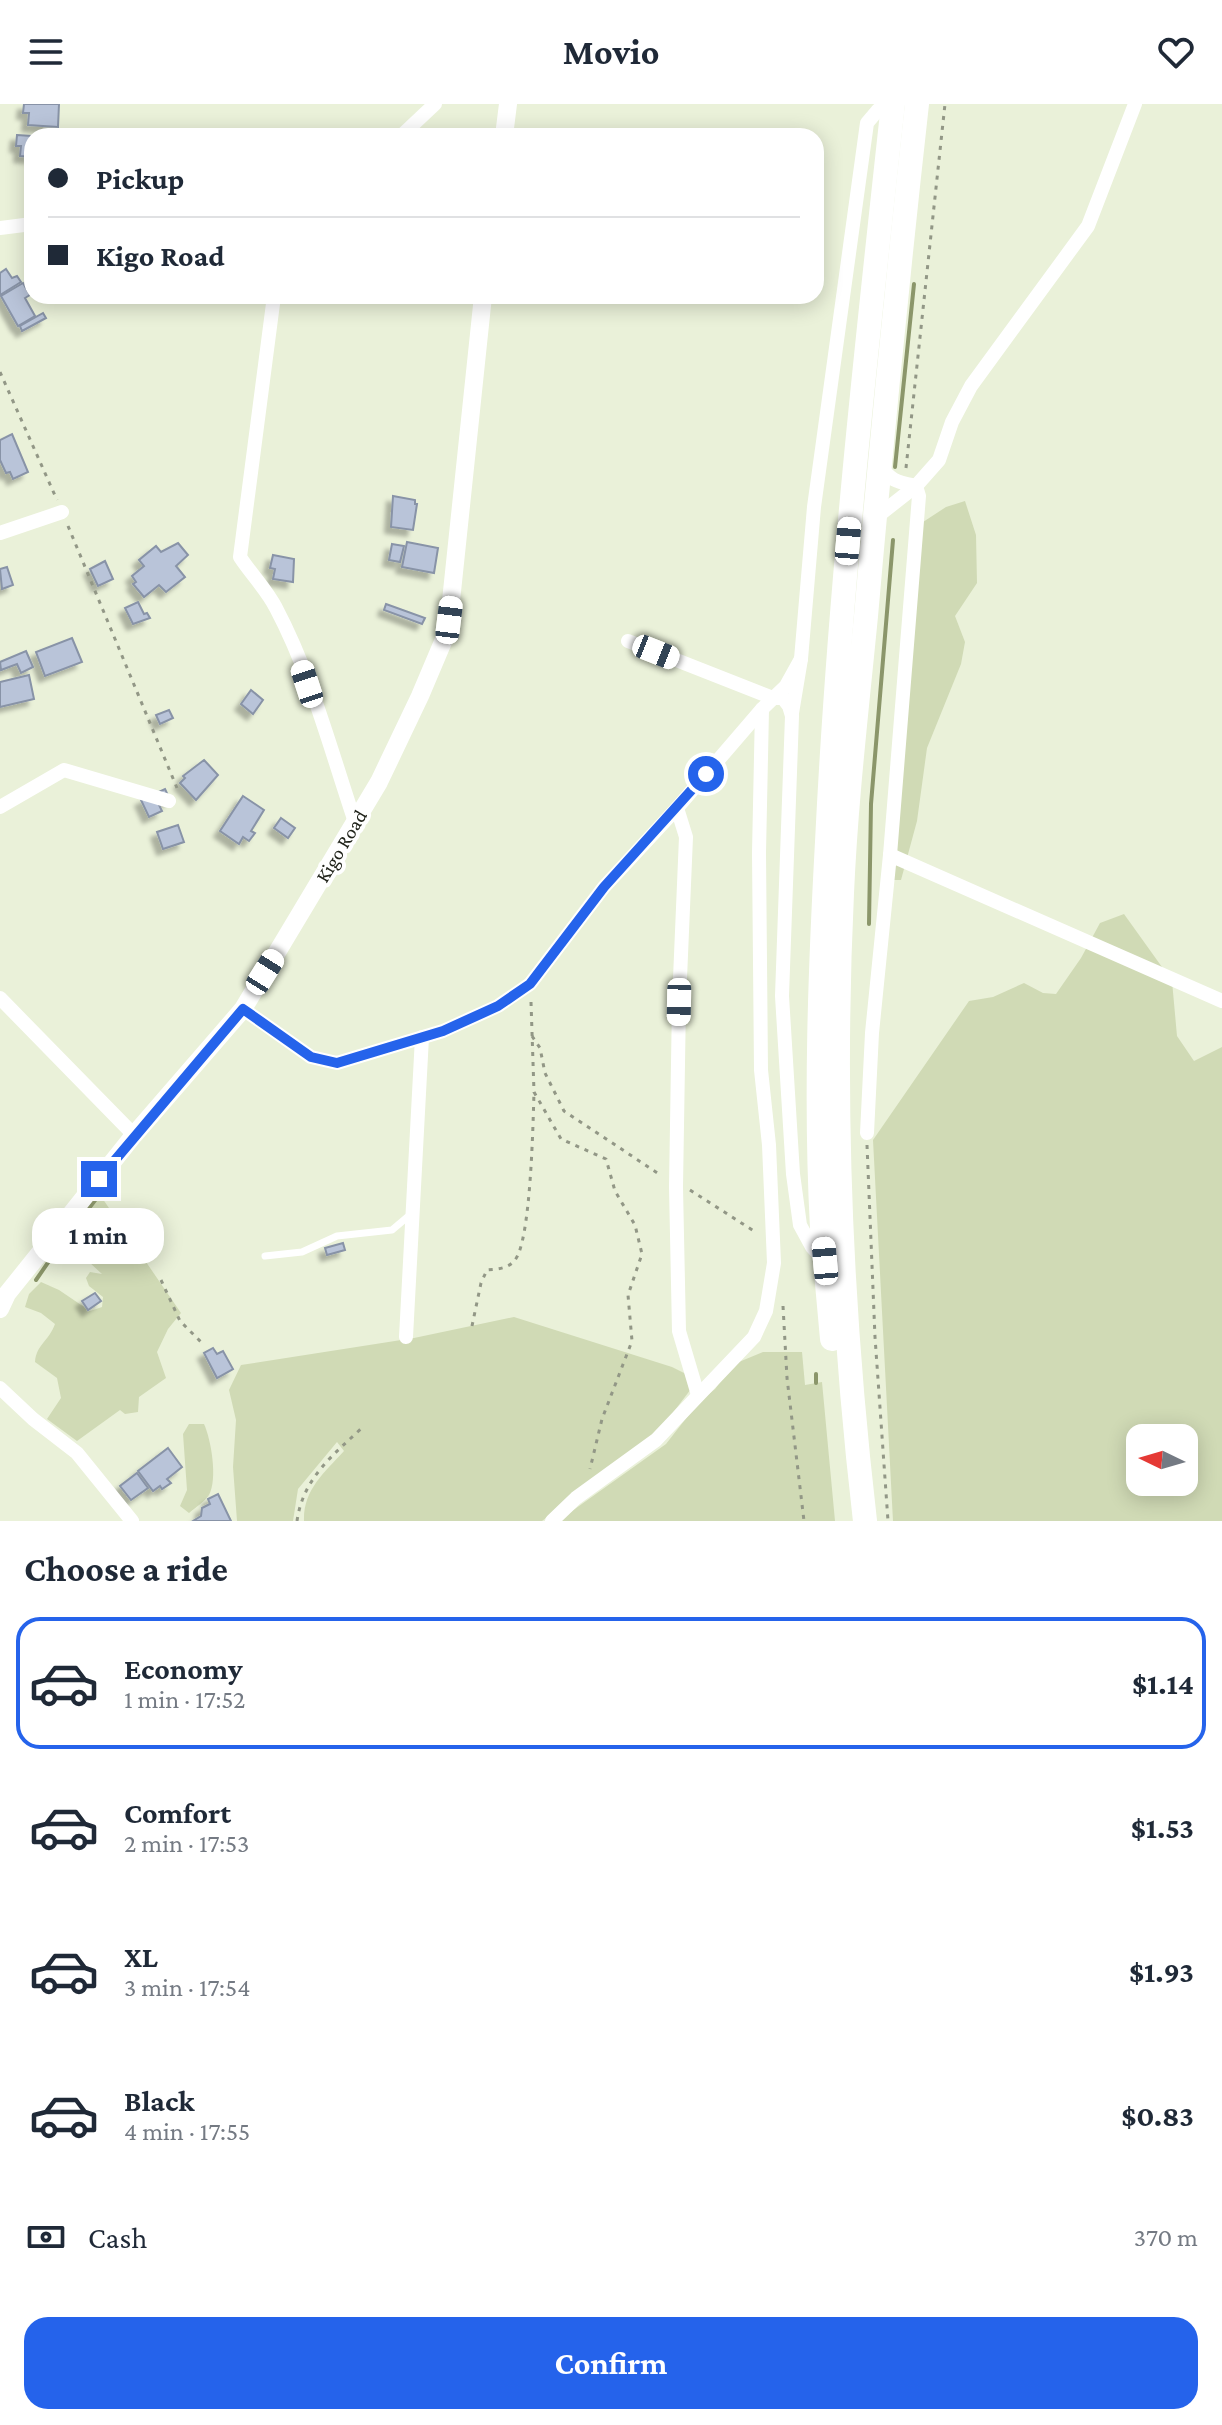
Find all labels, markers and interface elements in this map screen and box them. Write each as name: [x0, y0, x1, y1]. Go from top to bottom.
icon: menu: [24, 30, 68, 74]
icon: heart: [1154, 30, 1198, 74]
text: Movio: [563, 32, 659, 72]
text: Pickup: [96, 162, 184, 195]
text: Kigo Road: [96, 239, 225, 272]
car: [834, 516, 862, 566]
car: [434, 595, 464, 645]
car: [629, 632, 683, 672]
car: [288, 657, 326, 711]
route start: [688, 756, 724, 792]
street label: Kigo Road: [311, 805, 372, 887]
car: [242, 945, 288, 999]
car: [667, 978, 691, 1026]
route end: [81, 1161, 117, 1197]
callout: 1 min: [33, 1207, 165, 1263]
text: 1 min: [68, 1221, 128, 1250]
car: [811, 1236, 839, 1286]
north arrow: [1126, 1424, 1198, 1496]
map controls: [1126, 1424, 1198, 1496]
text: Choose a ride: [24, 1549, 228, 1589]
icon: car: [28, 1647, 100, 1719]
text: Economy: [124, 1652, 243, 1685]
text: $1.14: [1132, 1667, 1194, 1700]
text: 1 min · 17:52: [124, 1685, 245, 1714]
icon: car: [28, 1791, 100, 1863]
text: Comfort: [124, 1796, 231, 1829]
text: $1.53: [1131, 1811, 1194, 1844]
text: 2 min · 17:53: [124, 1829, 249, 1858]
icon: car: [28, 1935, 100, 2007]
text: XL: [124, 1940, 158, 1973]
text: $1.93: [1129, 1955, 1194, 1988]
text: 3 min · 17:54: [124, 1973, 251, 2002]
icon: car: [28, 2079, 100, 2151]
text: Black: [124, 2084, 195, 2117]
text: $0.83: [1121, 2099, 1194, 2132]
text: 4 min · 17:55: [124, 2117, 250, 2146]
icon: cash: [24, 2215, 68, 2259]
text: Cash: [88, 2221, 147, 2254]
text: 370 m: [1134, 2223, 1198, 2252]
button: Confirm: [24, 2317, 1198, 2409]

